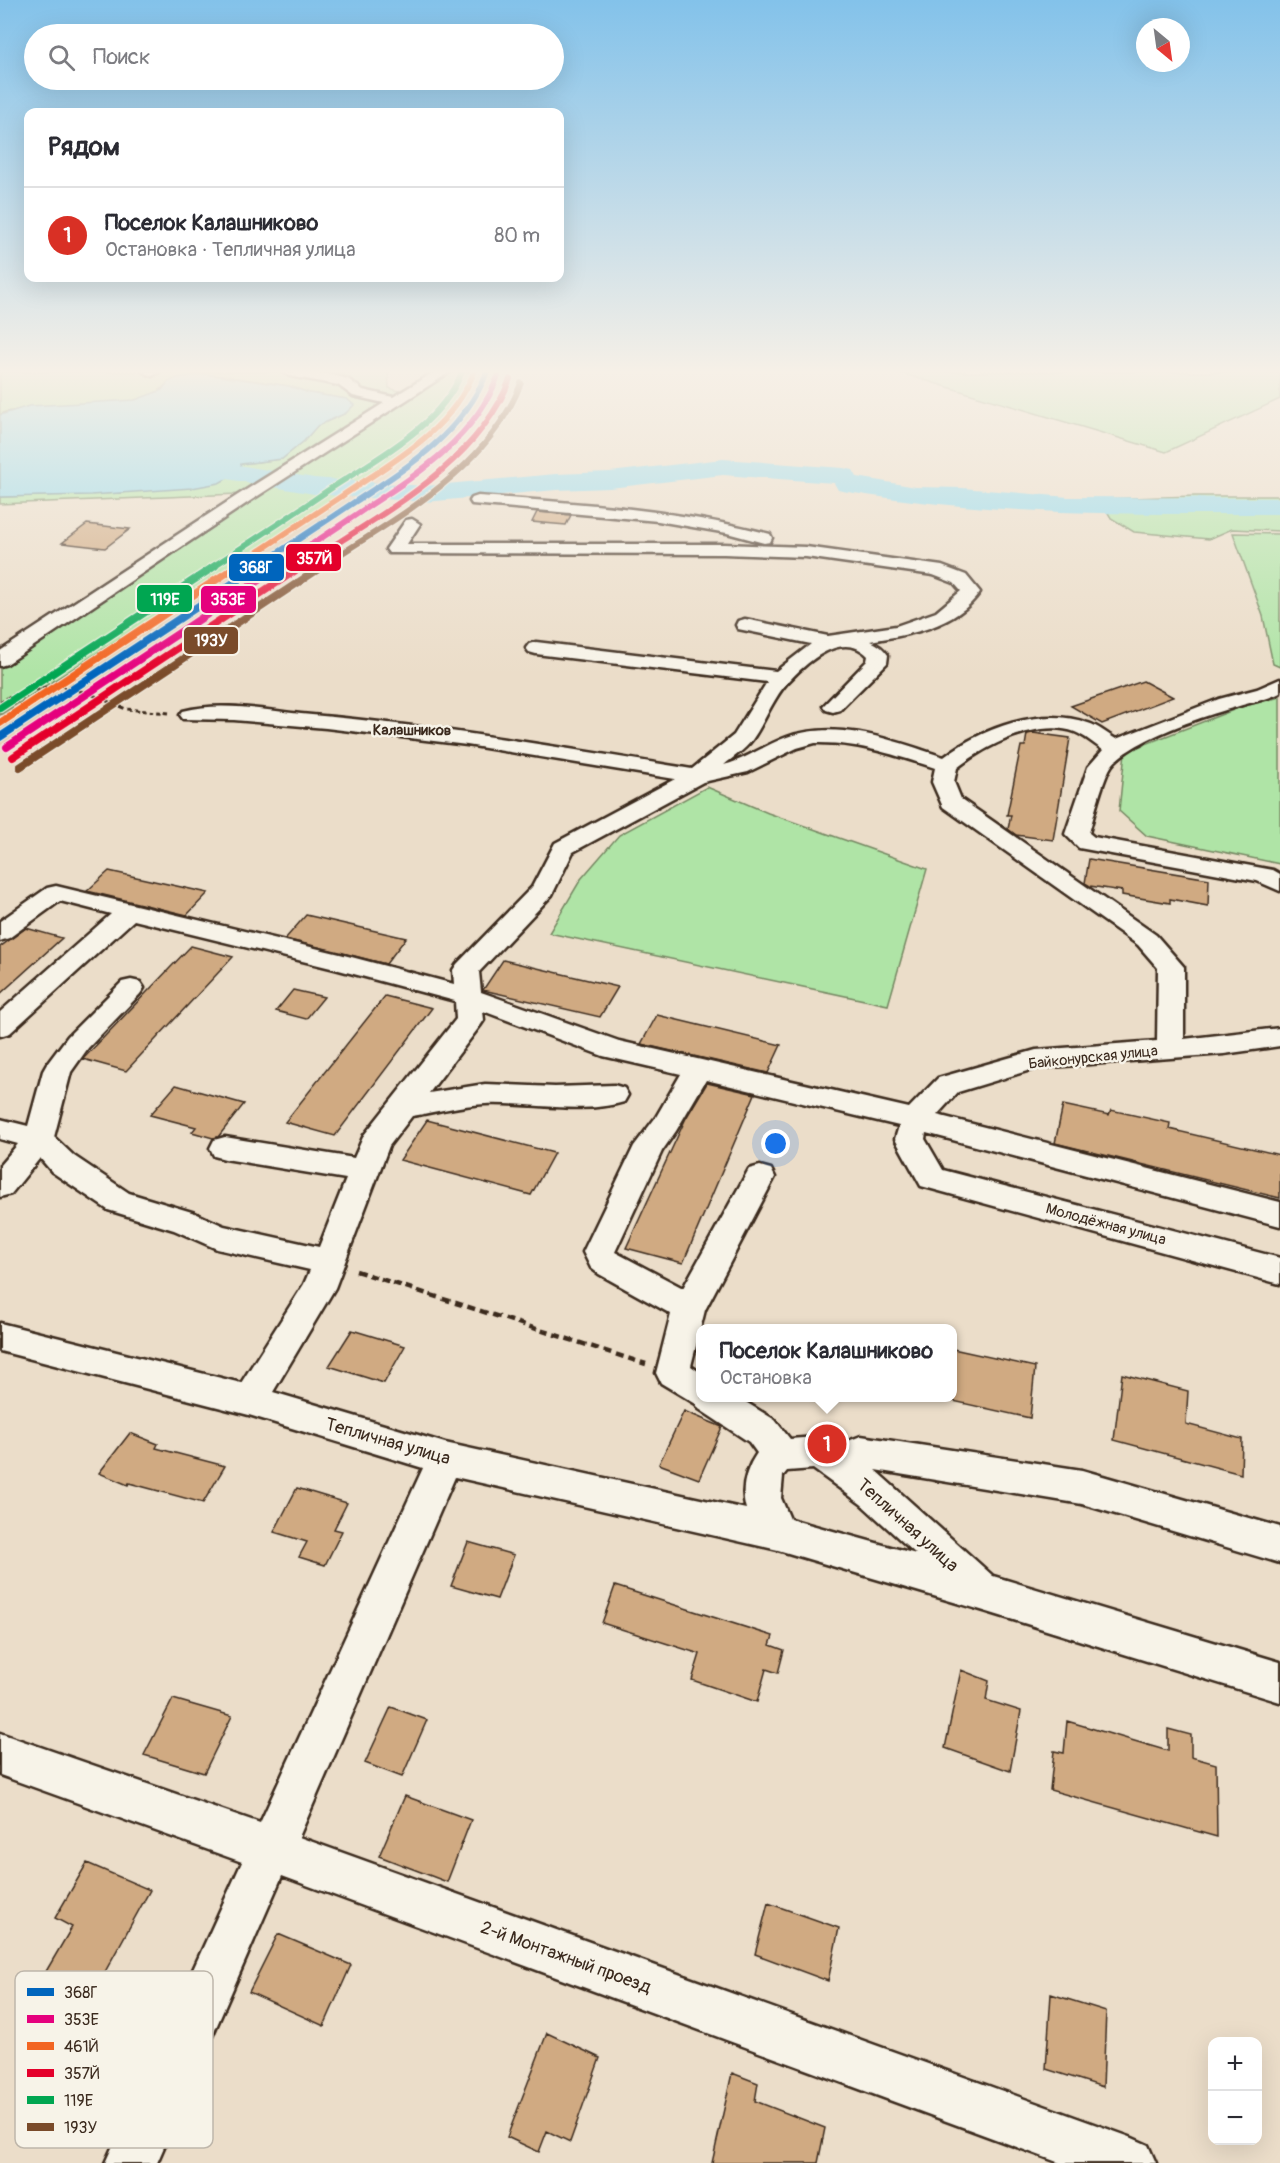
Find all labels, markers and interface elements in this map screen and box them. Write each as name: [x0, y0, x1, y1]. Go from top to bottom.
north arrow: [1136, 18, 1190, 72]
search box: [24, 24, 564, 90]
icon: search: [45, 41, 78, 74]
text: Поиск: [93, 43, 150, 71]
text: Рядом: [48, 131, 120, 163]
text: Поселок Калашниково: [105, 209, 318, 237]
text: 1: [64, 223, 71, 248]
text: 80 m: [494, 223, 540, 248]
text: Остановка · Тепличная улица: [105, 237, 356, 262]
line badge: 357Й: [285, 543, 342, 572]
text: 357Й: [296, 549, 332, 569]
line badge: 368Г: [228, 553, 285, 582]
text: 368Г: [239, 558, 273, 578]
line badge: 119Е: [136, 584, 193, 613]
line badge: 353Е: [200, 585, 257, 614]
text: 119Е: [150, 590, 180, 610]
text: 353Е: [211, 590, 246, 610]
line badge: 193У: [183, 626, 239, 655]
text: 193У: [194, 631, 228, 651]
district label: Калашников: [373, 721, 451, 740]
street label: Байконурская улица: [1027, 1041, 1159, 1074]
your location: [761, 1129, 790, 1158]
street label: Молодёжная улица: [1044, 1199, 1168, 1250]
popup: [696, 1324, 957, 1402]
text: Поселок Калашниково: [720, 1337, 933, 1365]
text: Остановка: [720, 1365, 812, 1390]
street label: Тепличная улица: [323, 1413, 453, 1470]
pin: 1: [808, 1422, 846, 1466]
street label: Тепличная улица: [852, 1474, 963, 1577]
street label: 2-й Монтажный проезд: [478, 1916, 654, 1999]
legend: [15, 1971, 213, 2148]
text: 368Г: [64, 1983, 98, 2003]
text: 353Е: [64, 2010, 99, 2030]
text: 461Й: [64, 2037, 99, 2057]
map controls: [1208, 2037, 1262, 2145]
button: +: [1208, 2037, 1262, 2091]
text: 357Й: [64, 2064, 100, 2084]
text: 119Е: [64, 2091, 93, 2111]
button: −: [1208, 2091, 1262, 2145]
text: 193У: [64, 2118, 97, 2138]

